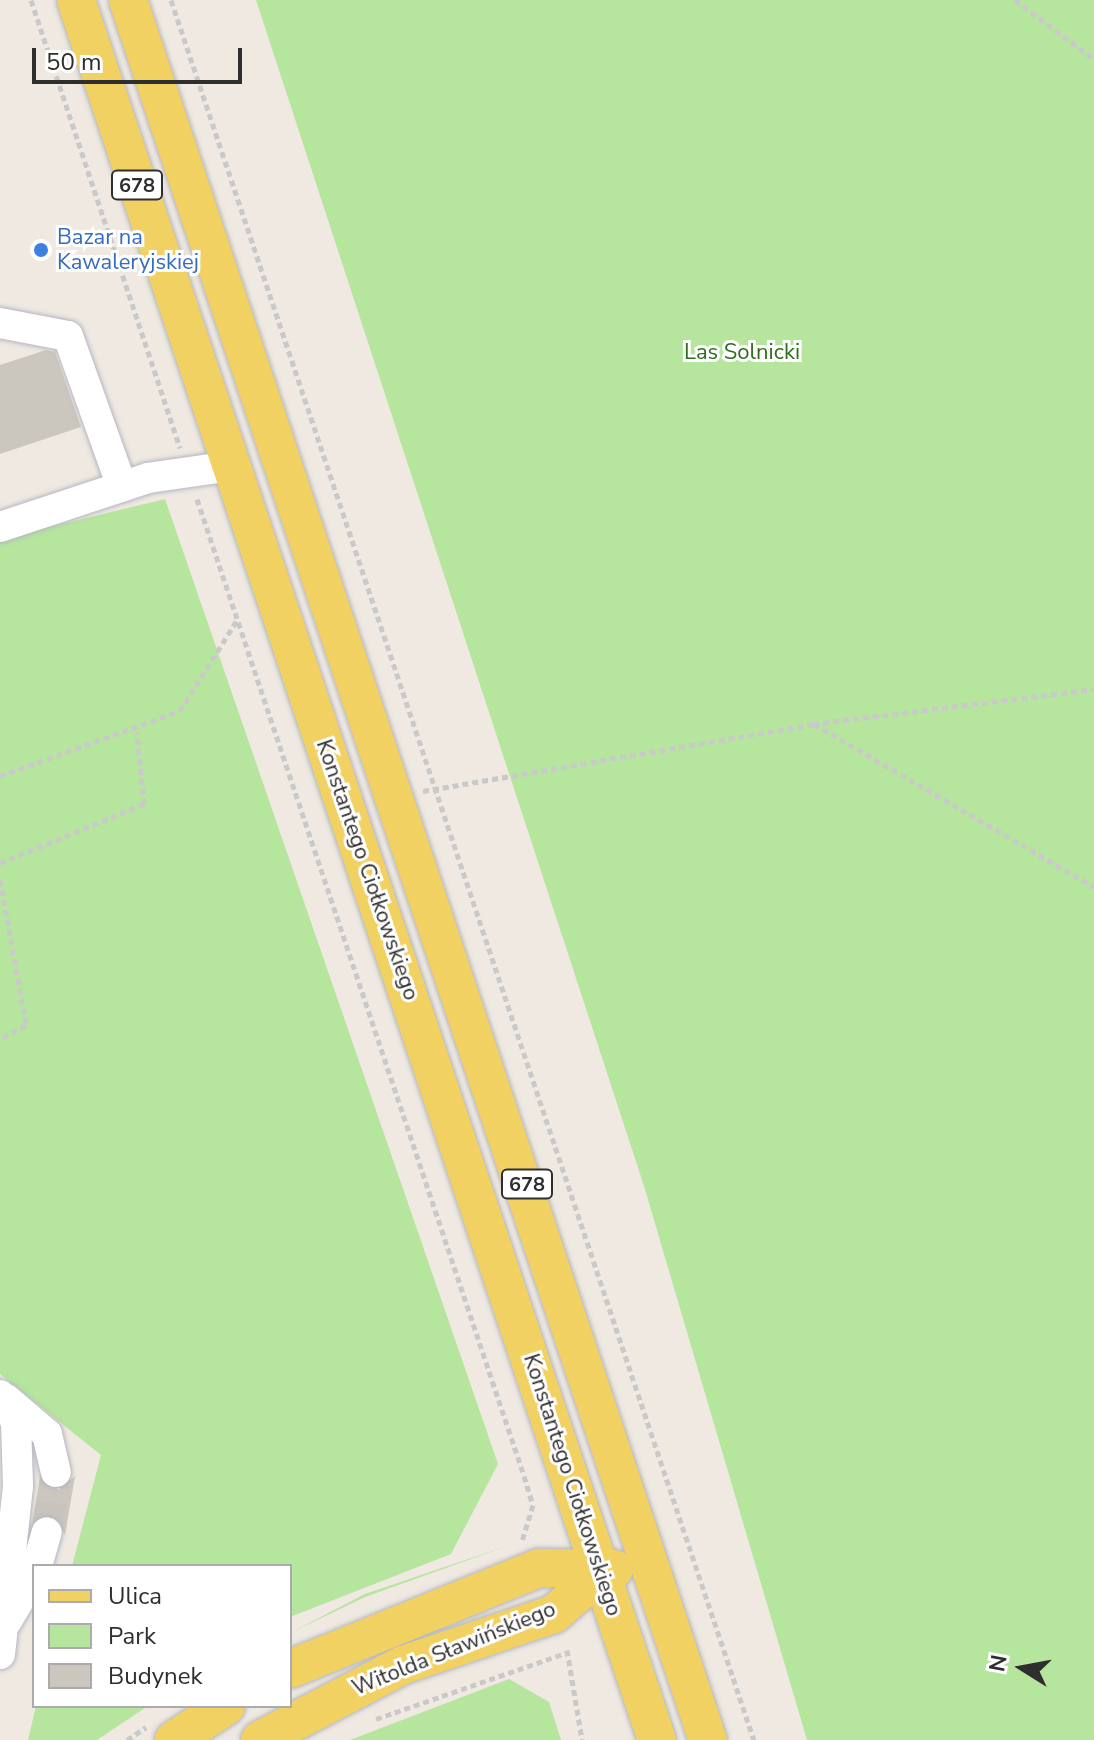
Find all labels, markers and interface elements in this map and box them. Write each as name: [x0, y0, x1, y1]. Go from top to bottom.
scale bar: [36, 32, 246, 82]
text: 50 m: [46, 46, 102, 78]
road number: 678: [111, 169, 163, 201]
place label: Bazar na Kawaleryjskiej: [57, 224, 199, 276]
marker: Bazar na Kawaleryjskiej: [32, 241, 50, 259]
park label: Las Solnicki: [684, 340, 800, 366]
street label: Konstantego Ciołkowskiego: [310, 736, 424, 1004]
road number: 678: [501, 1168, 553, 1200]
street label: Konstantego Ciołkowskiego: [517, 1351, 627, 1619]
legend: [32, 1564, 292, 1708]
text: Ulica: [108, 1580, 162, 1612]
street label: Witolda Sławińskiego: [349, 1596, 559, 1702]
text: Park: [108, 1620, 156, 1652]
north arrow: [982, 1628, 1062, 1708]
text: N: [982, 1652, 1015, 1674]
text: Budynek: [108, 1660, 202, 1692]

